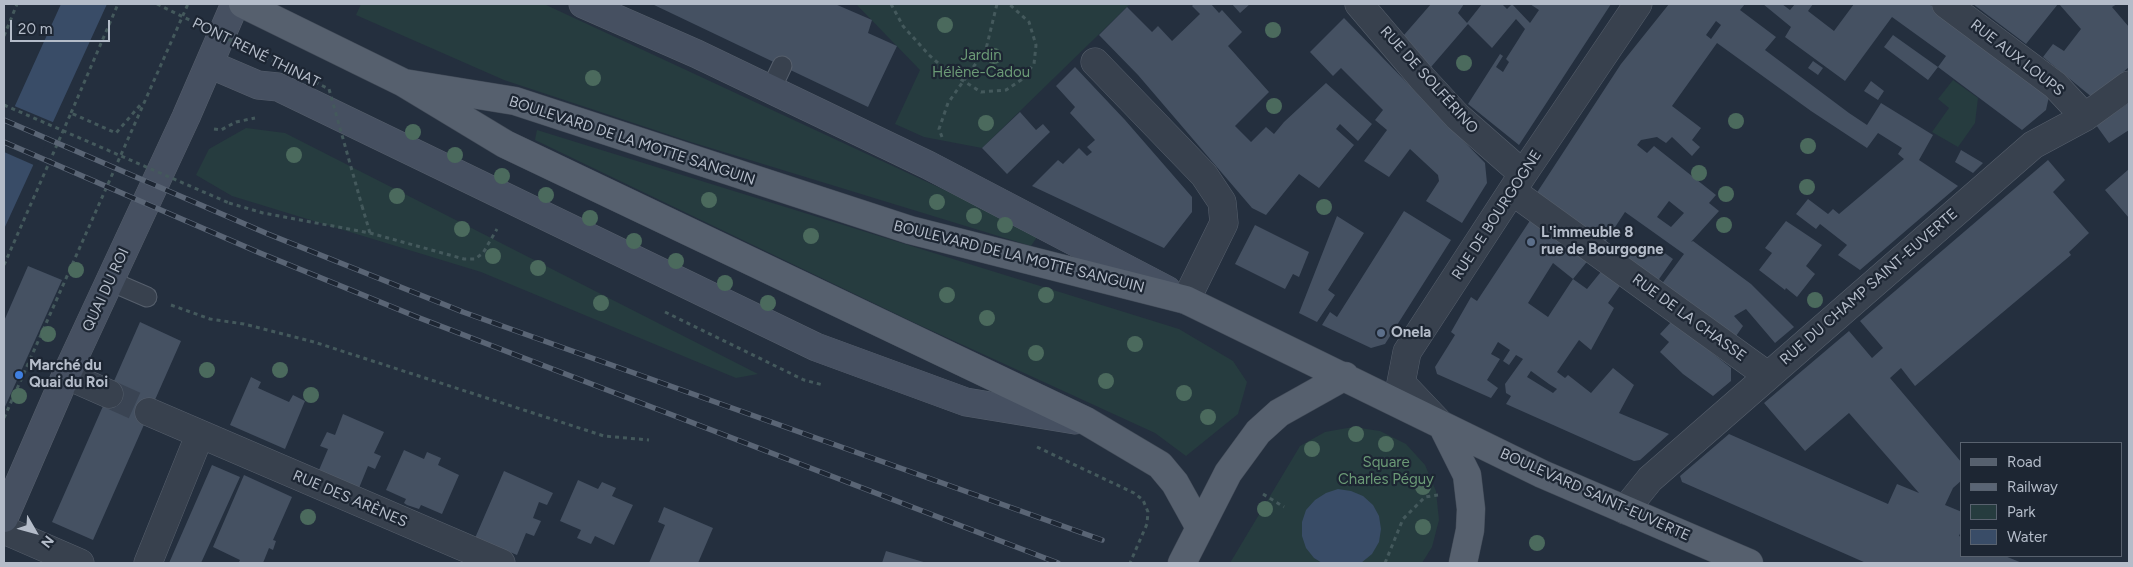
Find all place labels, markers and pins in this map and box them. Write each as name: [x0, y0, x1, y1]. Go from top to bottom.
place label: L'immeuble 8 rue de Bourgogne: [1541, 224, 1664, 259]
marker: L'immeuble 8 rue de Bourgogne: [1525, 236, 1537, 248]
place label: Onela: [1391, 324, 1431, 342]
marker: Onela: [1375, 327, 1387, 339]
place label: Marché du Quai du Roi: [29, 357, 108, 392]
marker: Marché du Quai du Roi: [13, 369, 25, 381]

